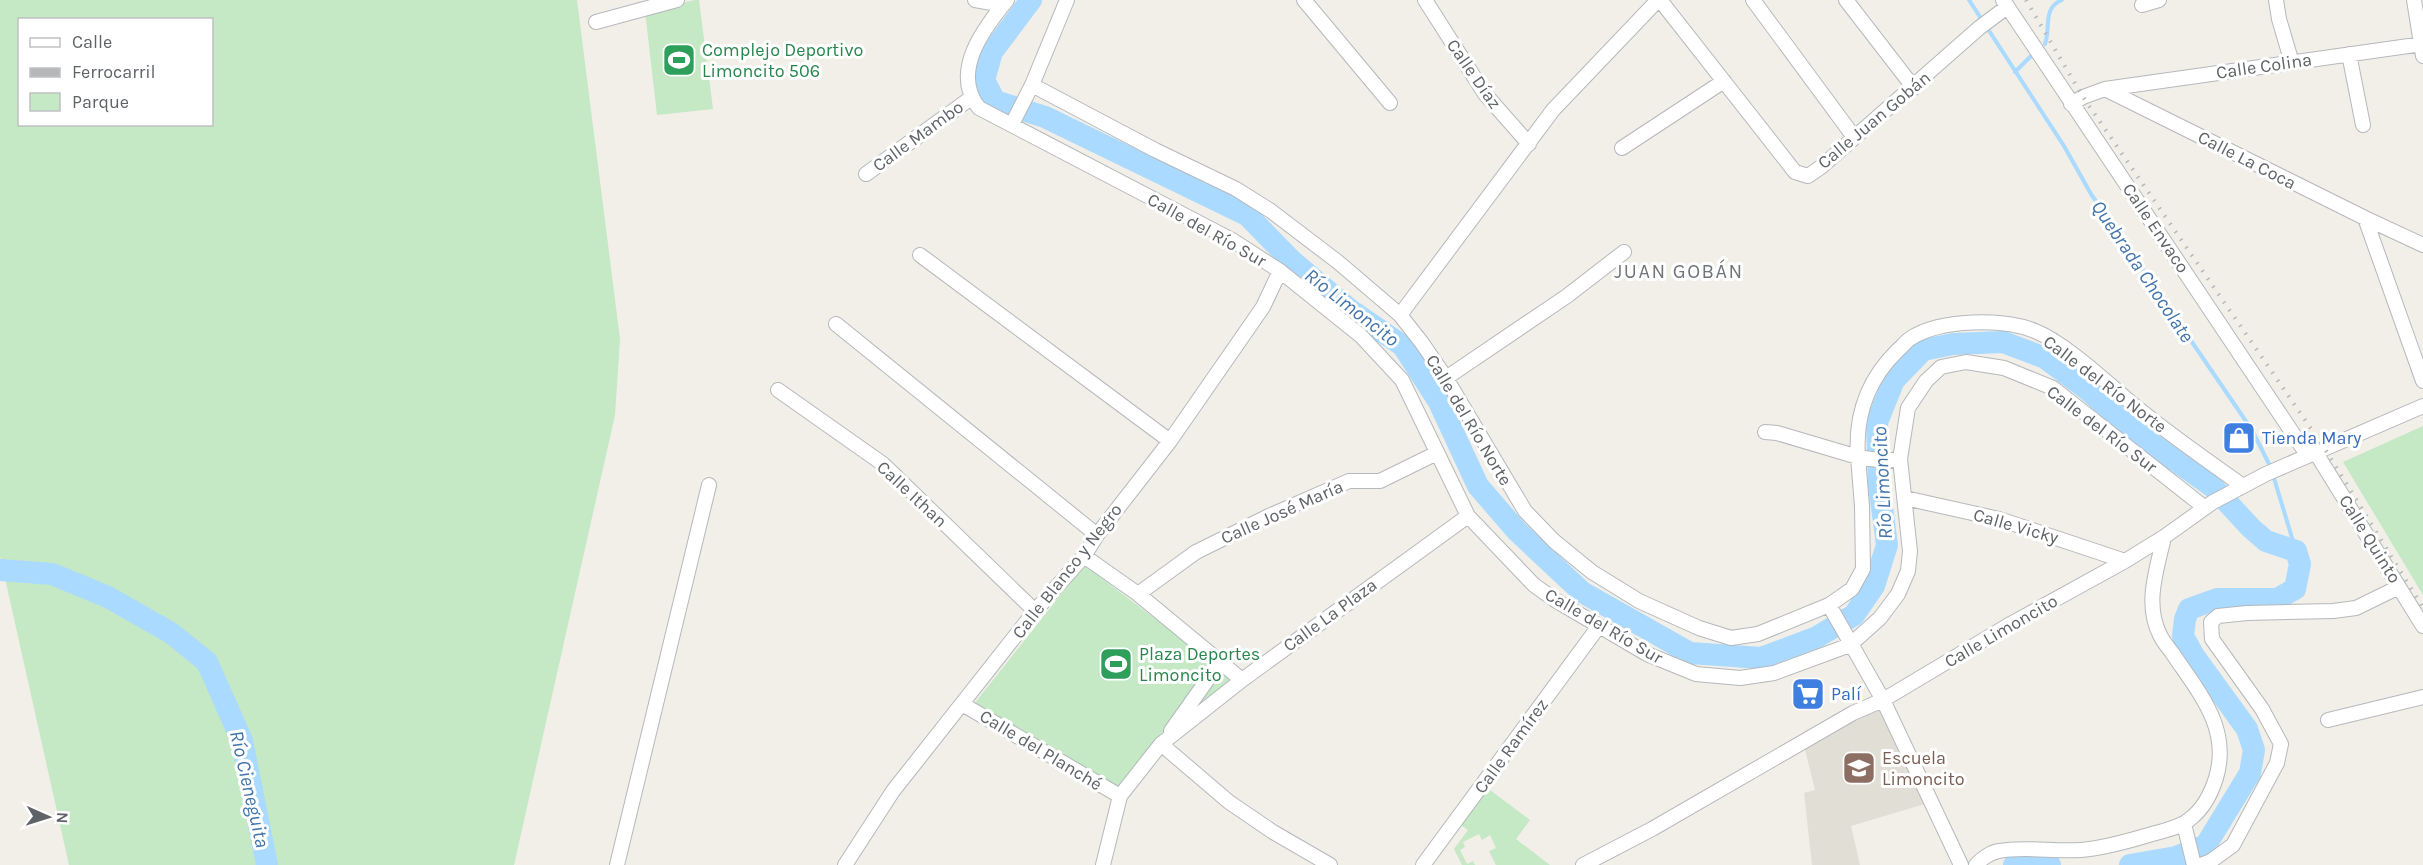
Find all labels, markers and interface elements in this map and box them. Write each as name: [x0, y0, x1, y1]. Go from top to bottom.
legend: [18, 18, 213, 126]
text: Calle: [72, 31, 112, 53]
street label: Calle Díaz: [1442, 35, 1506, 113]
place label: Complejo Deportivo Limoncito 506: [702, 39, 863, 82]
sports icon: Complejo Deportivo Limoncito 506: [661, 42, 697, 78]
street label: Calle Colina: [2215, 48, 2313, 84]
text: Ferrocarril: [72, 61, 156, 83]
street label: Calle Juan Gobán: [1813, 66, 1935, 174]
text: Parque: [72, 91, 129, 113]
street label: Calle Mambo: [868, 96, 968, 176]
street label: Calle La Coca: [2194, 126, 2300, 194]
street label: Calle Envaco: [2118, 179, 2194, 277]
street label: Calle del Río Sur: [1144, 188, 1271, 272]
water label: Quebrada Chocolate: [2087, 196, 2199, 347]
district label: JUAN GOBÁN: [1614, 259, 1744, 283]
water label: Río Limoncito: [1300, 264, 1403, 351]
street label: Calle del Río Norte: [2039, 330, 2171, 438]
street label: Calle del Río Norte: [1421, 351, 1517, 489]
street label: Calle del Río Sur: [2042, 380, 2162, 478]
shop icon: Tienda Mary: [2221, 420, 2257, 456]
water label: Río Limoncito: [1868, 426, 1897, 540]
place label: Tienda Mary: [2262, 427, 2362, 449]
street label: Calle Ithan: [872, 456, 952, 532]
street label: Calle José María: [1217, 475, 1347, 549]
street label: Calle Quinto: [2334, 491, 2406, 587]
street label: Calle Blanco y Negro: [1007, 499, 1127, 643]
street label: Calle Vicky: [1971, 503, 2062, 549]
street label: Calle La Plaza: [1279, 574, 1381, 656]
street label: Calle del Río Sur: [1541, 583, 1667, 669]
street label: Calle Limoncito: [1940, 590, 2062, 672]
place label: Plaza Deportes Limoncito: [1139, 643, 1260, 686]
sports icon: Plaza Deportes Limoncito: [1098, 646, 1134, 682]
supermarket icon: Palí: [1790, 676, 1826, 712]
place label: Palí: [1831, 683, 1862, 705]
street label: Calle Ramírez: [1469, 694, 1553, 798]
street label: Calle del Planché: [976, 705, 1106, 795]
water label: Río Cieneguita: [225, 728, 274, 850]
place label: Escuela Limoncito: [1882, 747, 1965, 790]
school or university icon: Escuela Limoncito: [1841, 750, 1877, 786]
north arrow: [18, 787, 78, 847]
text: N: [53, 812, 72, 824]

